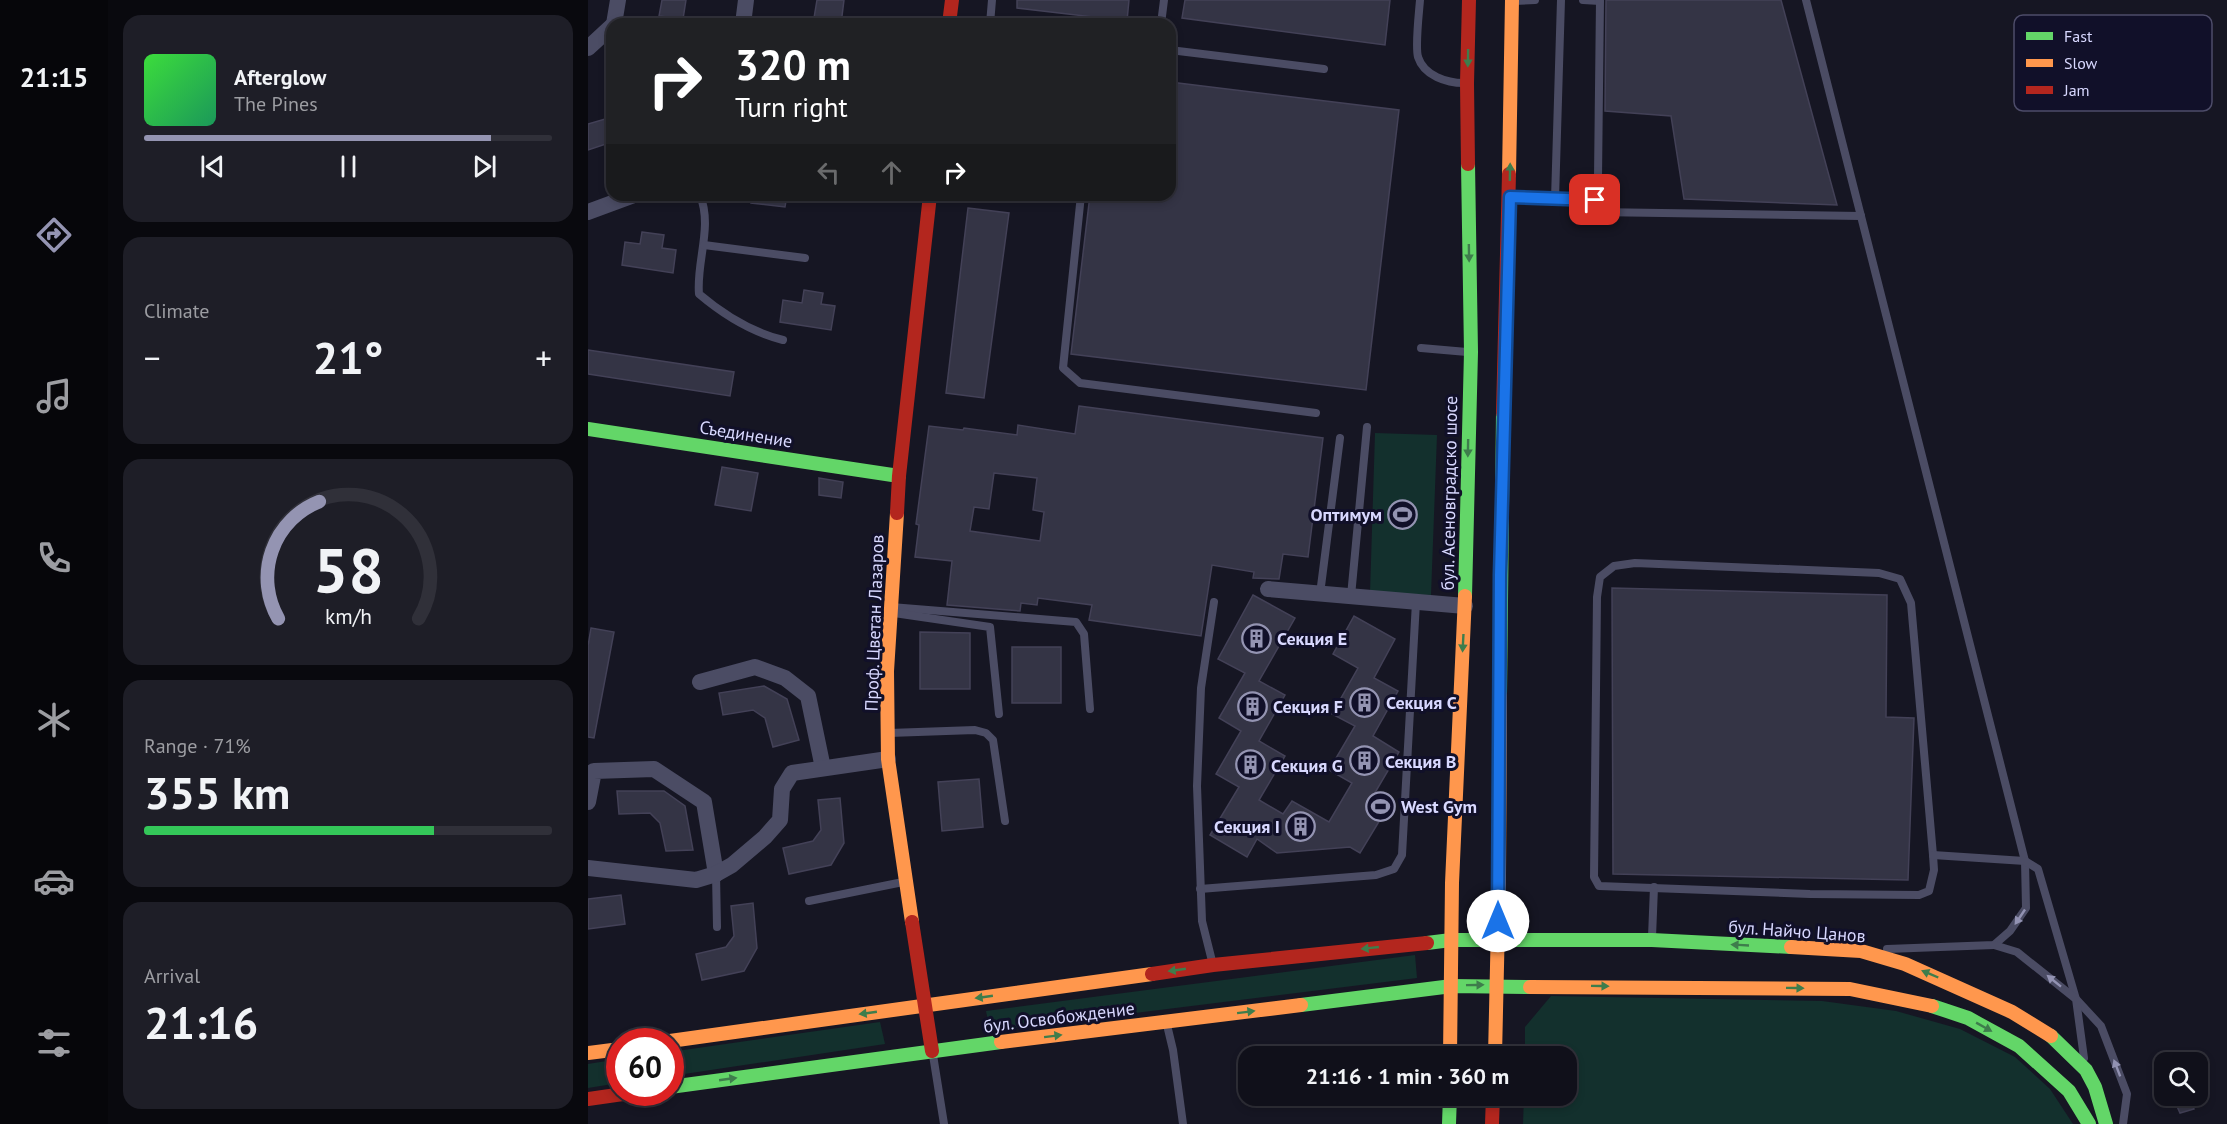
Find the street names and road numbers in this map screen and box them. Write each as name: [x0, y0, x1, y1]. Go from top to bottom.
street label: бул. Асеновградско шосе: [1436, 396, 1462, 590]
street label: Съединение: [698, 415, 794, 453]
street label: Проф. Цветан Лазаров: [859, 534, 889, 712]
street label: бул. Найчо Цанов: [1728, 915, 1866, 947]
street label: бул. Освобождение: [982, 996, 1136, 1038]

